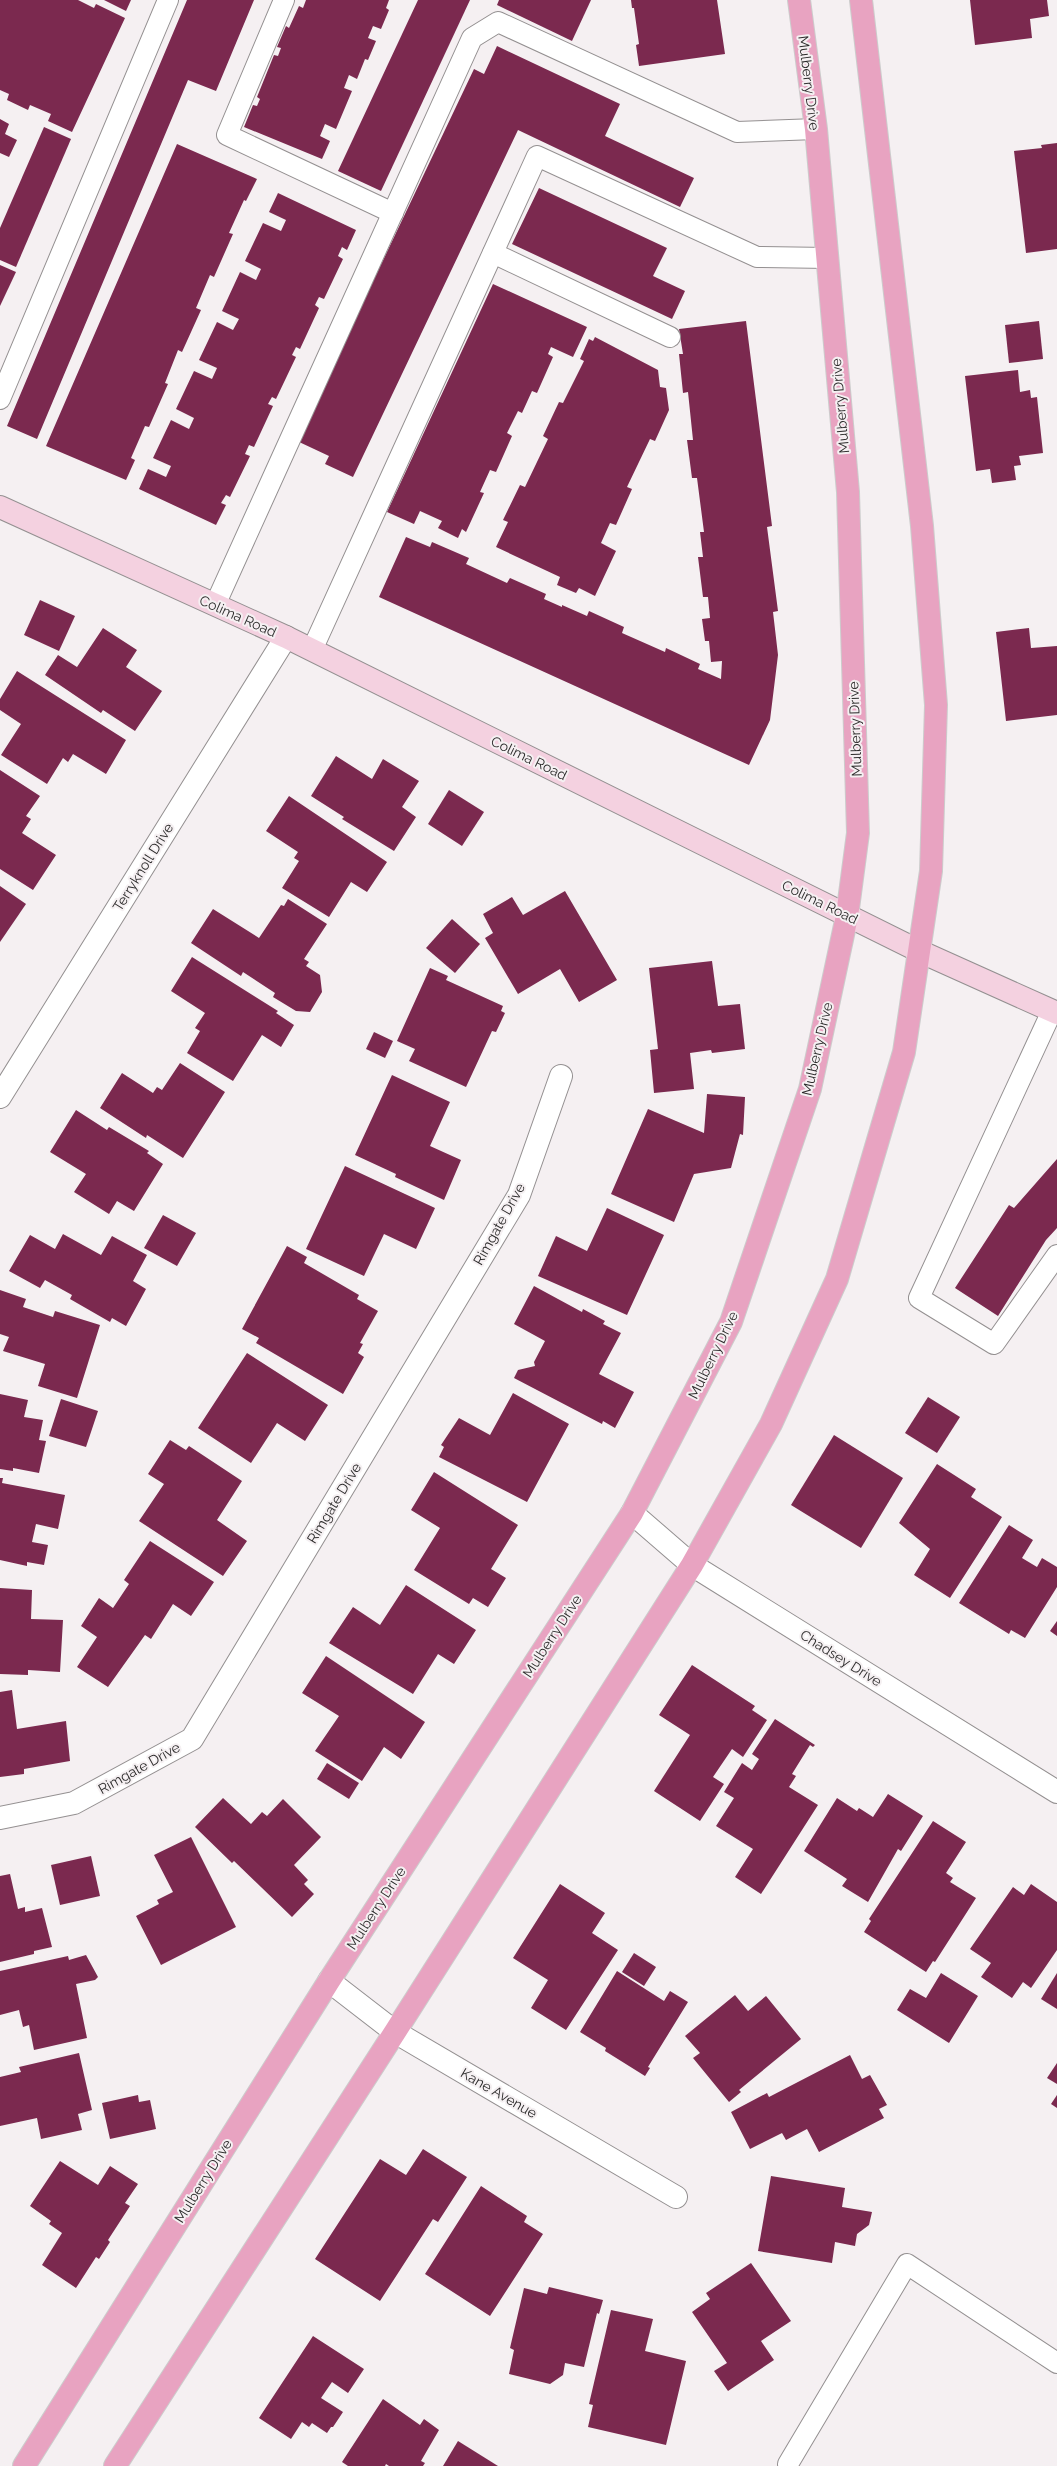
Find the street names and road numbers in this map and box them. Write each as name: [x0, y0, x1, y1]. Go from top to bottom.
street label: Mulberry Drive: [795, 35, 823, 131]
street label: Mulberry Drive: [828, 358, 852, 454]
street label: Colima Road: [197, 592, 279, 640]
street label: Mulberry Drive: [845, 681, 865, 777]
street label: Colima Road: [488, 733, 570, 783]
street label: Terryknoll Drive: [110, 820, 176, 914]
street label: Colima Road: [779, 877, 861, 927]
street label: Mulberry Drive: [798, 1001, 836, 1097]
street label: Rimgate Drive: [470, 1180, 528, 1268]
street label: Mulberry Drive: [685, 1309, 741, 1401]
street label: Rimgate Drive: [304, 1460, 364, 1546]
street label: Mulberry Drive: [519, 1592, 585, 1680]
street label: Chadsey Drive: [797, 1627, 885, 1689]
street label: Rimgate Drive: [95, 1739, 183, 1797]
street label: Mulberry Drive: [343, 1864, 409, 1952]
street label: Kane Avenue: [458, 2065, 540, 2121]
street label: Mulberry Drive: [171, 2136, 235, 2226]

